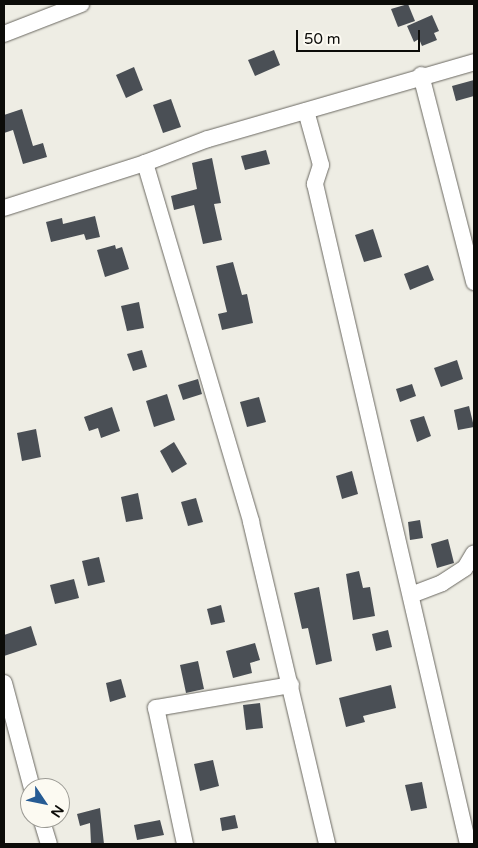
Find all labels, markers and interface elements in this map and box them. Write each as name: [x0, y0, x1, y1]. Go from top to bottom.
scale bar: [298, 20, 422, 52]
text: 50 m: [304, 30, 341, 48]
north arrow: [20, 778, 70, 828]
text: N: [47, 802, 67, 821]

